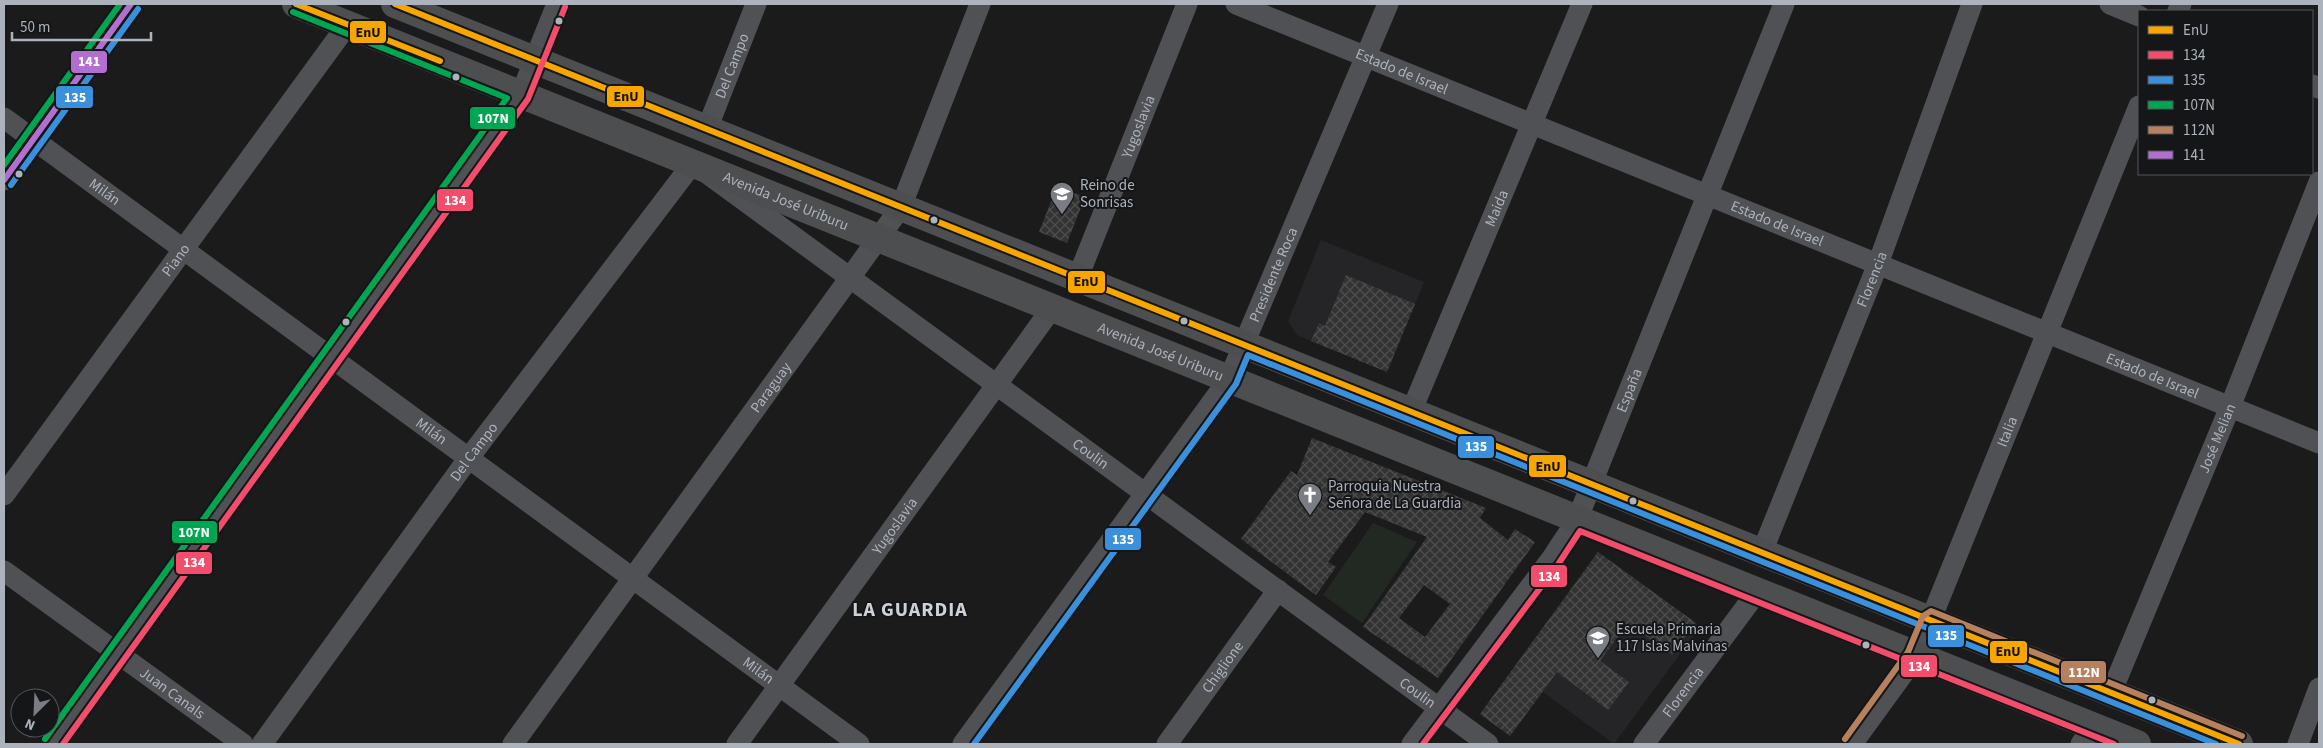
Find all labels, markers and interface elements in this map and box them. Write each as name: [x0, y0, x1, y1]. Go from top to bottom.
scale bar: [12, 10, 151, 42]
legend: [2138, 10, 2313, 175]
unlabelled marker: [554, 16, 564, 26]
text: 50 m: [20, 17, 50, 38]
line badge: EnU: [349, 20, 387, 44]
text: EnU: [2183, 20, 2209, 41]
text: EnU: [356, 23, 381, 43]
street label: Del Campo: [710, 30, 754, 101]
street label: Estado de Israel: [1352, 43, 1452, 100]
text: 134: [2183, 45, 2206, 66]
line badge: 141: [70, 50, 108, 74]
text: 141: [78, 52, 100, 72]
text: 135: [2183, 70, 2205, 91]
unlabelled marker: [451, 72, 461, 82]
line badge: 135: [55, 85, 94, 109]
line badge: EnU: [606, 85, 645, 108]
text: EnU: [614, 87, 639, 107]
text: 135: [64, 88, 86, 108]
street label: Yugoslavia: [1116, 92, 1160, 162]
text: 107N: [2183, 95, 2215, 116]
line badge: 107N: [469, 106, 516, 130]
text: 107N: [477, 109, 509, 129]
text: 112N: [2183, 120, 2215, 141]
text: 141: [2183, 145, 2205, 166]
street label: Avenida José Uriburu: [720, 166, 852, 236]
unlabelled marker: [14, 169, 24, 179]
street label: Milán: [85, 173, 125, 210]
place label: Reino de Sonrisas: [1080, 175, 1135, 213]
school or university icon: Reino de Sonrisas: [1049, 181, 1075, 215]
street label: Maida: [1479, 187, 1513, 230]
line badge: 134: [436, 188, 474, 212]
text: 134: [444, 191, 467, 211]
street label: Estado de Israel: [1728, 195, 1827, 252]
unlabelled marker: [929, 215, 939, 225]
street label: Presidente Roca: [1244, 224, 1303, 325]
street label: Piano: [156, 239, 195, 281]
street label: Florencia: [1851, 249, 1892, 310]
line badge: EnU: [1067, 270, 1106, 294]
text: EnU: [1074, 272, 1099, 292]
unlabelled marker: [1179, 316, 1189, 326]
unlabelled marker: [341, 317, 351, 327]
street label: Avenida José Uriburu: [1095, 317, 1227, 386]
street label: Estado de Israel: [2103, 347, 2202, 404]
street label: Paraguay: [745, 358, 796, 417]
street label: España: [1611, 365, 1647, 415]
street label: José Melian: [2193, 400, 2241, 476]
street label: Milán: [412, 413, 452, 450]
street label: Italia: [1991, 413, 2023, 450]
street label: Del Campo: [445, 418, 503, 485]
street label: Coulin: [1068, 433, 1113, 474]
line badge: 135: [1457, 435, 1495, 459]
text: 135: [1465, 437, 1487, 457]
line badge: EnU: [1528, 454, 1567, 478]
text: EnU: [1536, 457, 1561, 477]
place label: Parroquia Nuestra Señora de La Guardia: [1328, 476, 1461, 514]
church icon: Parroquia Nuestra Señora de La Guardia: [1297, 482, 1323, 516]
street label: Yugoslavia: [866, 493, 922, 560]
unlabelled marker: [1628, 496, 1638, 506]
line badge: 107N: [171, 520, 218, 544]
text: 107N: [178, 523, 210, 543]
line badge: 135: [1104, 527, 1142, 551]
text: 135: [1112, 530, 1134, 550]
line badge: 134: [175, 551, 213, 575]
text: 134: [183, 553, 206, 573]
line badge: 134: [1530, 564, 1568, 588]
text: 134: [1538, 567, 1561, 587]
district label: LA GUARDIA: [852, 596, 968, 624]
place label: Escuela Primaria 117 Islas Malvinas: [1616, 619, 1727, 657]
line badge: 135: [1927, 624, 1965, 648]
school or university icon: Escuela Primaria 117 Islas Malvinas: [1585, 625, 1611, 659]
text: 135: [1935, 626, 1957, 646]
street label: Chiglione: [1197, 637, 1248, 697]
unlabelled marker: [1861, 640, 1871, 650]
line badge: EnU: [1989, 640, 2028, 664]
text: EnU: [1996, 642, 2021, 662]
street label: Milán: [738, 652, 778, 689]
line badge: 134: [1900, 654, 1938, 678]
text: 134: [1908, 657, 1931, 677]
line badge: 112N: [2060, 660, 2107, 684]
street label: Juan Canals: [135, 662, 210, 724]
street label: Florencia: [1657, 662, 1709, 721]
text: 112N: [2068, 663, 2100, 683]
street label: Coulin: [1395, 672, 1440, 713]
north arrow: [10, 688, 60, 738]
unlabelled marker: [2147, 695, 2157, 705]
text: N: [22, 713, 38, 735]

